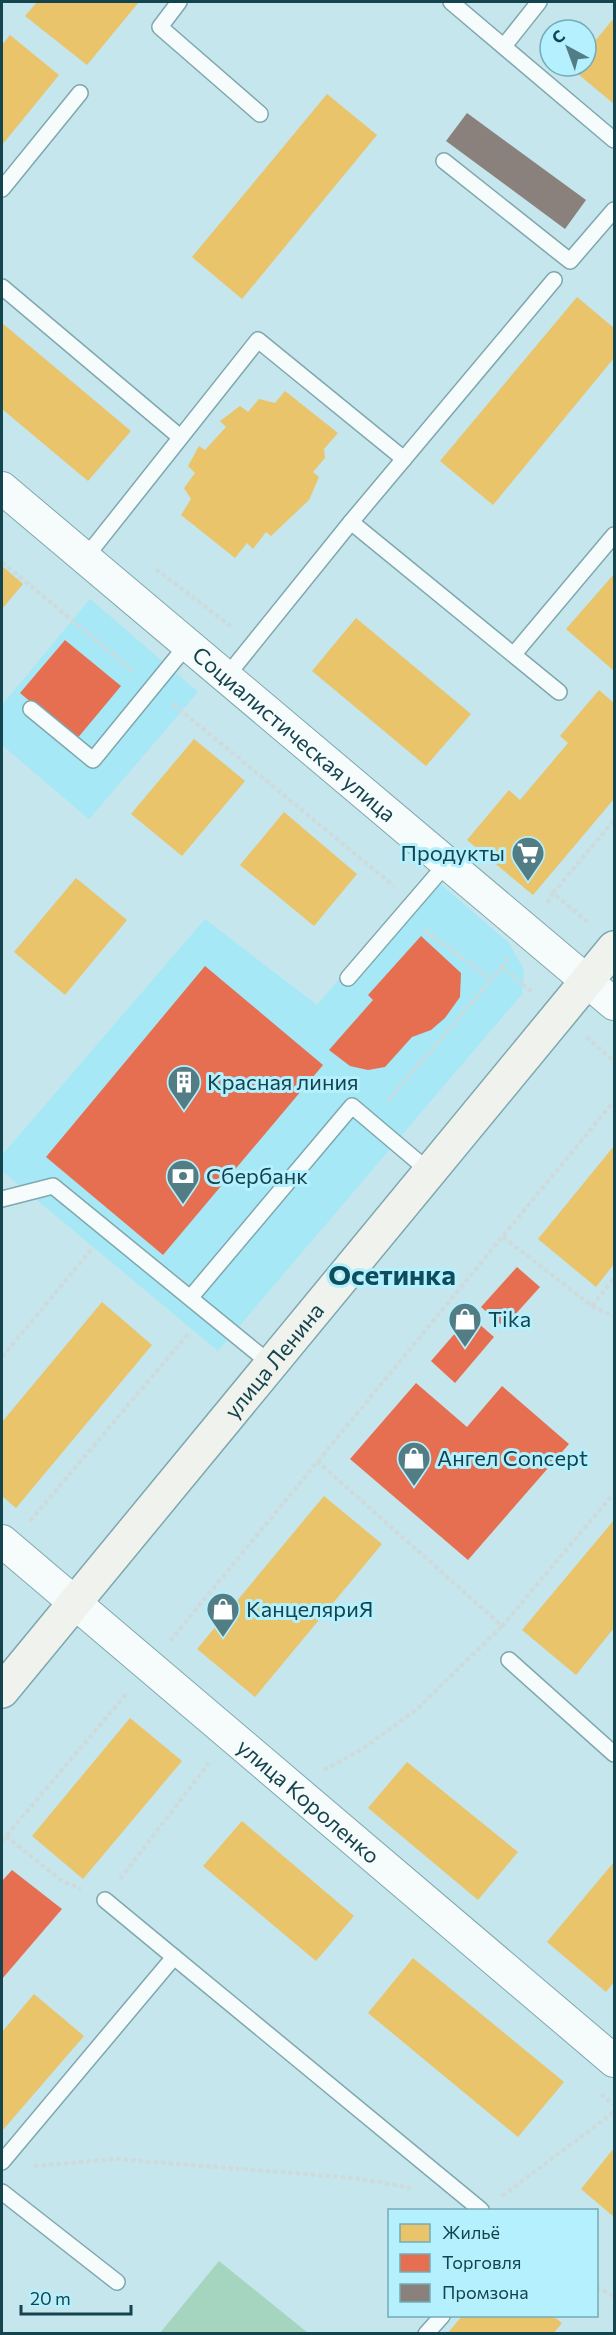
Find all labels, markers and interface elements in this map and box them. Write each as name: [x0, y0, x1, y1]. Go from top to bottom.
north arrow: [538, 18, 598, 78]
text: С: [547, 26, 568, 47]
street label: Социалистическая улица: [187, 640, 402, 827]
supermarket icon: Продукты: [510, 835, 546, 882]
place label: Продукты: [401, 839, 505, 866]
building icon: Красная линия: [166, 1064, 202, 1111]
place label: Красная линия: [207, 1068, 359, 1095]
bank icon: Сбербанк: [165, 1158, 201, 1205]
place label: Сбербанк: [206, 1162, 308, 1189]
district label: Осетинка: [328, 1257, 456, 1291]
street label: улица Ленина: [218, 1297, 329, 1424]
shop icon: Tika: [447, 1301, 483, 1348]
place label: Tika: [488, 1305, 531, 1332]
shop icon: Ангел Concept: [396, 1440, 432, 1487]
place label: Ангел Concept: [437, 1444, 588, 1471]
shop icon: КанцеляриЯ: [205, 1591, 241, 1638]
place label: КанцеляриЯ: [246, 1595, 374, 1622]
street label: улица Короленко: [232, 1733, 386, 1869]
legend: [388, 2209, 598, 2317]
text: Жильё: [442, 2221, 500, 2243]
text: Торговля: [442, 2251, 521, 2273]
scale bar: [21, 2278, 130, 2316]
text: Промзона: [442, 2281, 529, 2303]
text: 20 m: [30, 2287, 71, 2309]

